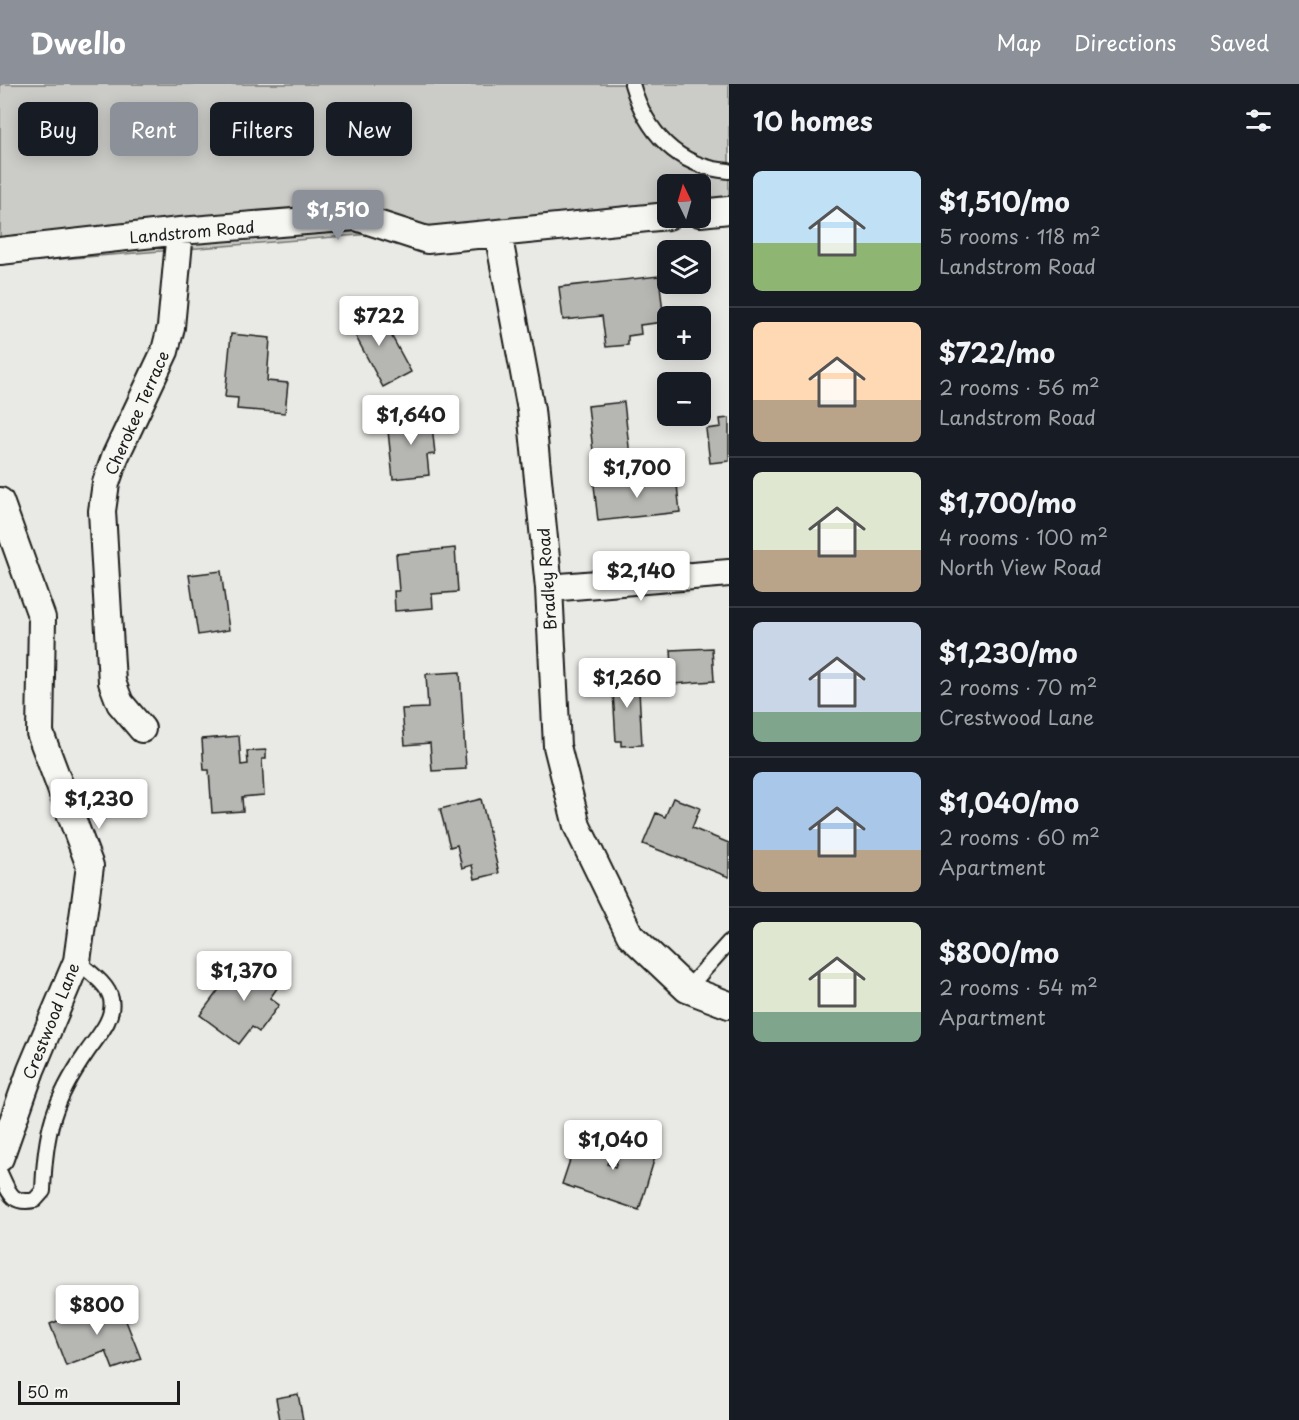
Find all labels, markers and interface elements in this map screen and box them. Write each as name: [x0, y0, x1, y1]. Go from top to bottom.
text: Dwello: [30, 21, 126, 64]
text: Map: [996, 26, 1041, 58]
text: Directions: [1074, 26, 1176, 58]
text: Saved: [1209, 26, 1269, 58]
text: 10 homes: [753, 101, 873, 140]
chip: Buy: [18, 102, 98, 156]
chip: Rent: [110, 102, 198, 156]
chip: Filters: [210, 102, 314, 156]
chip: New: [326, 102, 412, 156]
icon: filters: [1242, 104, 1275, 137]
north arrow: [657, 174, 711, 228]
map controls: [657, 174, 711, 426]
text: $1,510/mo: [939, 182, 1070, 221]
pin: $1,510: [289, 190, 387, 241]
text: $1,510: [307, 194, 370, 224]
icon: home: [801, 195, 873, 267]
street label: Landstrom Road: [128, 214, 256, 248]
text: 5 rooms · 118 m²: [939, 221, 1101, 251]
button: layers: [657, 240, 711, 294]
text: Landstrom Road: [939, 251, 1096, 281]
pin: $722: [343, 296, 415, 347]
text: $722: [353, 300, 405, 330]
button: +: [657, 306, 711, 360]
text: $722/mo: [939, 333, 1055, 372]
icon: home: [801, 346, 873, 418]
street label: Cherokee Terrace: [98, 347, 174, 479]
button: −: [657, 372, 711, 426]
text: 2 rooms · 56 m²: [939, 372, 1100, 402]
pin: $1,640: [362, 395, 460, 446]
text: $1,640: [376, 399, 446, 429]
text: Landstrom Road: [939, 402, 1096, 432]
pin: $1,700: [588, 448, 686, 499]
text: $1,700: [603, 452, 671, 482]
text: $1,700/mo: [939, 483, 1076, 522]
icon: home: [801, 496, 873, 568]
text: 4 rooms · 100 m²: [939, 522, 1108, 552]
street label: Bradley Road: [530, 527, 562, 631]
pin: $2,140: [592, 551, 690, 602]
text: North View Road: [939, 552, 1102, 582]
text: $2,140: [607, 555, 675, 585]
text: $1,230/mo: [939, 633, 1077, 672]
icon: home: [801, 646, 873, 718]
pin: $1,260: [578, 658, 676, 709]
text: $1,260: [593, 662, 661, 692]
text: 2 rooms · 70 m²: [939, 672, 1097, 702]
text: Crestwood Lane: [939, 702, 1094, 732]
pin: $1,230: [50, 779, 148, 830]
text: $1,230: [65, 783, 133, 813]
text: $1,040/mo: [939, 783, 1079, 822]
icon: home: [801, 796, 873, 868]
text: 2 rooms · 60 m²: [939, 822, 1100, 852]
text: Apartment: [939, 852, 1046, 882]
text: $800/mo: [939, 933, 1059, 972]
icon: home: [801, 946, 873, 1018]
pin: $1,370: [195, 951, 293, 1002]
text: $1,370: [211, 955, 277, 985]
street label: Crestwood Lane: [16, 959, 84, 1083]
text: 2 rooms · 54 m²: [939, 972, 1098, 1002]
text: Apartment: [939, 1002, 1046, 1032]
pin: $1,040: [564, 1120, 662, 1171]
text: $1,040: [578, 1124, 648, 1154]
pin: $800: [61, 1285, 133, 1336]
text: $800: [70, 1289, 124, 1319]
scale bar: [18, 1378, 180, 1406]
text: 50 m: [27, 1379, 68, 1403]

